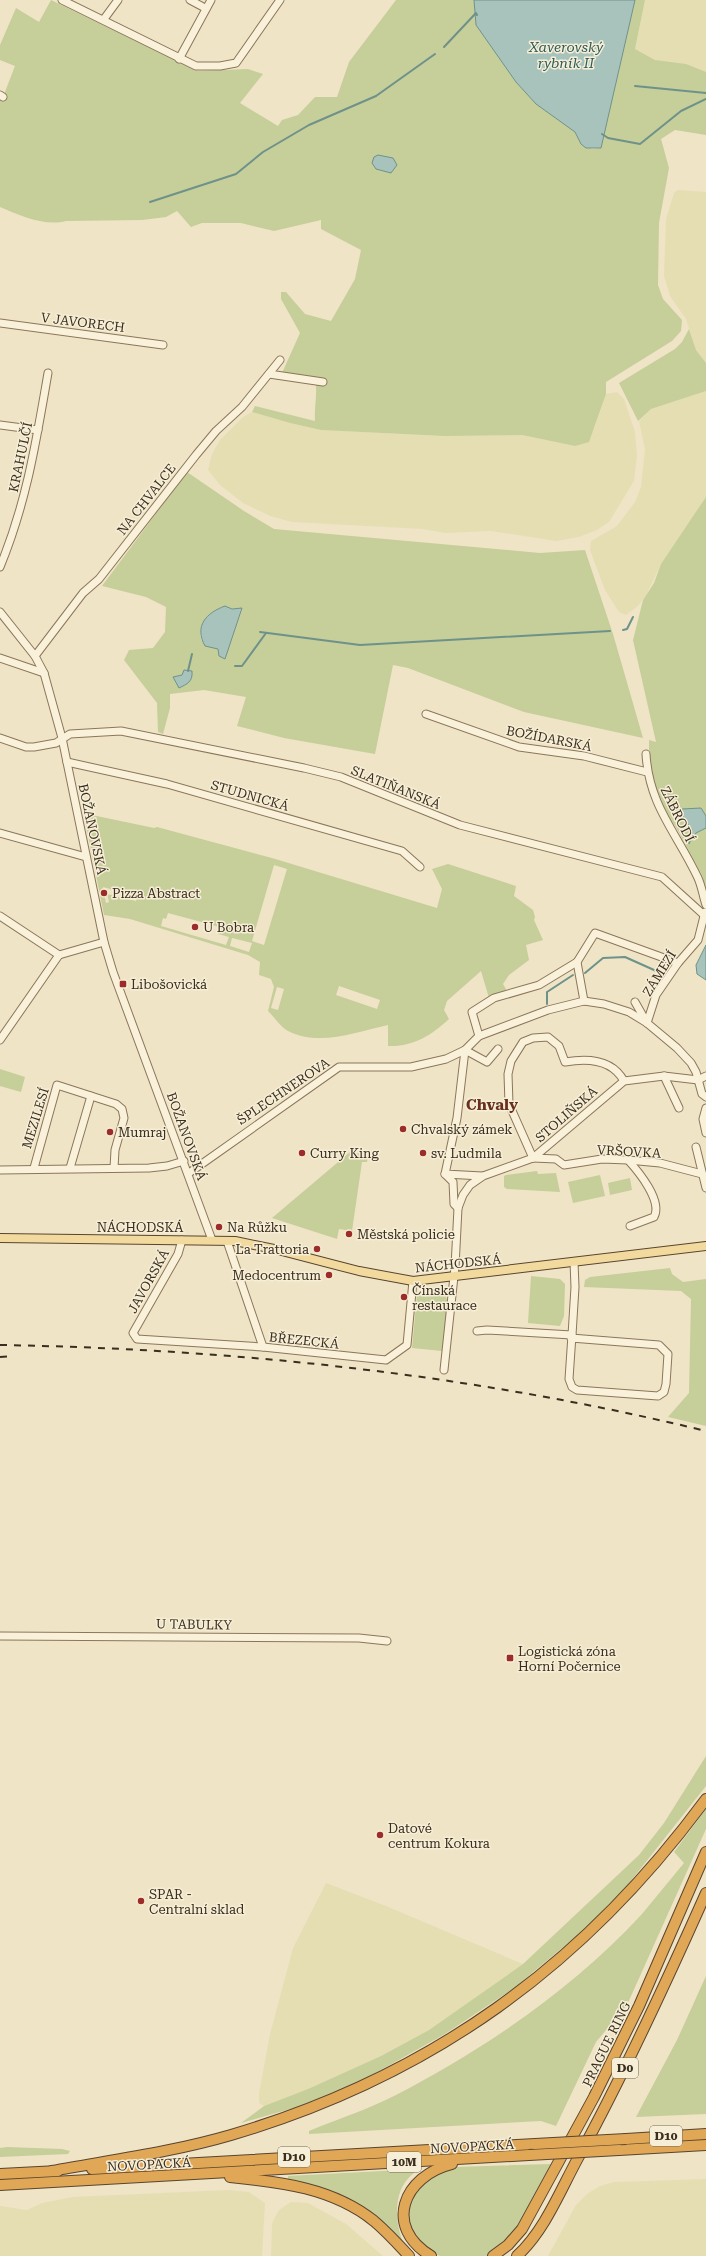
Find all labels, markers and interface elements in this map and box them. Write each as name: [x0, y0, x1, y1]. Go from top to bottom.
water label: Xaverovský rybník II: [528, 39, 604, 71]
street label: V JAVORECH: [40, 310, 126, 335]
street label: KRAHULČÍ: [5, 420, 35, 494]
street label: NA CHVALCE: [114, 461, 179, 538]
street label: BOŽÍDARSKÁ: [505, 722, 593, 754]
street label: SLATIŇANSKÁ: [349, 762, 443, 812]
street label: STUDNICKÁ: [209, 776, 291, 814]
street label: BOŽANOVSKÁ: [76, 782, 110, 876]
street label: ZÁBRODÍ: [658, 783, 698, 845]
place label: Pizza Abstract: [112, 886, 200, 901]
marker: Pizza Abstract: [99, 888, 109, 898]
place label: U Bobra: [203, 920, 254, 935]
marker: U Bobra: [190, 922, 200, 932]
street label: ZÁMEZÍ: [639, 947, 679, 999]
place label: Libošovická: [131, 977, 207, 992]
marker: Libošovická: [118, 979, 128, 989]
street label: ŠPLECHNEROVA: [234, 1054, 332, 1128]
street label: STOLIŇSKÁ: [532, 1083, 600, 1145]
street label: MEZILESÍ: [18, 1085, 52, 1150]
street label: BOŽANOVSKÁ: [164, 1090, 210, 1182]
district label: Chvaly: [466, 1096, 518, 1114]
place label: Chvalský zámek: [411, 1122, 512, 1137]
marker: Chvalský zámek: [398, 1124, 408, 1134]
place label: Mumraj: [118, 1125, 166, 1140]
marker: Mumraj: [105, 1127, 115, 1137]
street label: VRŠOVKA: [597, 1141, 661, 1161]
place label: Curry King: [310, 1146, 379, 1161]
place label: sv. Ludmila: [431, 1146, 502, 1161]
marker: Curry King: [297, 1148, 307, 1158]
marker: sv. Ludmila: [418, 1148, 428, 1158]
street label: NÁCHODSKÁ: [97, 1219, 183, 1235]
place label: Na Růžku: [227, 1220, 287, 1235]
marker: Na Růžku: [214, 1222, 224, 1232]
place label: Městská policie: [357, 1227, 455, 1242]
marker: Městská policie: [344, 1229, 354, 1239]
place label: La Trattoria: [236, 1242, 309, 1257]
marker: La Trattoria: [312, 1244, 322, 1254]
street label: JAVORSKÁ: [124, 1246, 172, 1316]
street label: NÁCHODSKÁ: [414, 1251, 502, 1275]
place label: Medocentrum: [232, 1268, 321, 1283]
marker: Medocentrum: [324, 1270, 334, 1280]
place label: Čínská restaurace: [412, 1282, 477, 1313]
marker: Čínská restaurace: [399, 1292, 409, 1302]
street label: BŘEZECKÁ: [268, 1328, 340, 1352]
street label: U TABULKY: [156, 1616, 232, 1633]
place label: Logistická zóna Horní Počernice: [518, 1644, 621, 1674]
marker: Logistická zóna Horní Počernice: [505, 1653, 515, 1663]
place label: Datové centrum Kokura: [388, 1821, 490, 1851]
marker: Datové centrum Kokura: [375, 1830, 385, 1840]
place label: SPAR - Centralní sklad: [149, 1887, 245, 1917]
marker: SPAR - Centralní sklad: [136, 1896, 146, 1906]
street label: PRAGUE RING: [579, 1999, 634, 2089]
road number: D0: [612, 2058, 638, 2078]
road number: D10: [650, 2126, 682, 2146]
street label: NOVOPACKÁ: [429, 2136, 515, 2156]
road number: D10: [278, 2147, 310, 2167]
road number: 10M: [387, 2152, 421, 2172]
street label: NOVOPACKÁ: [106, 2154, 192, 2174]

